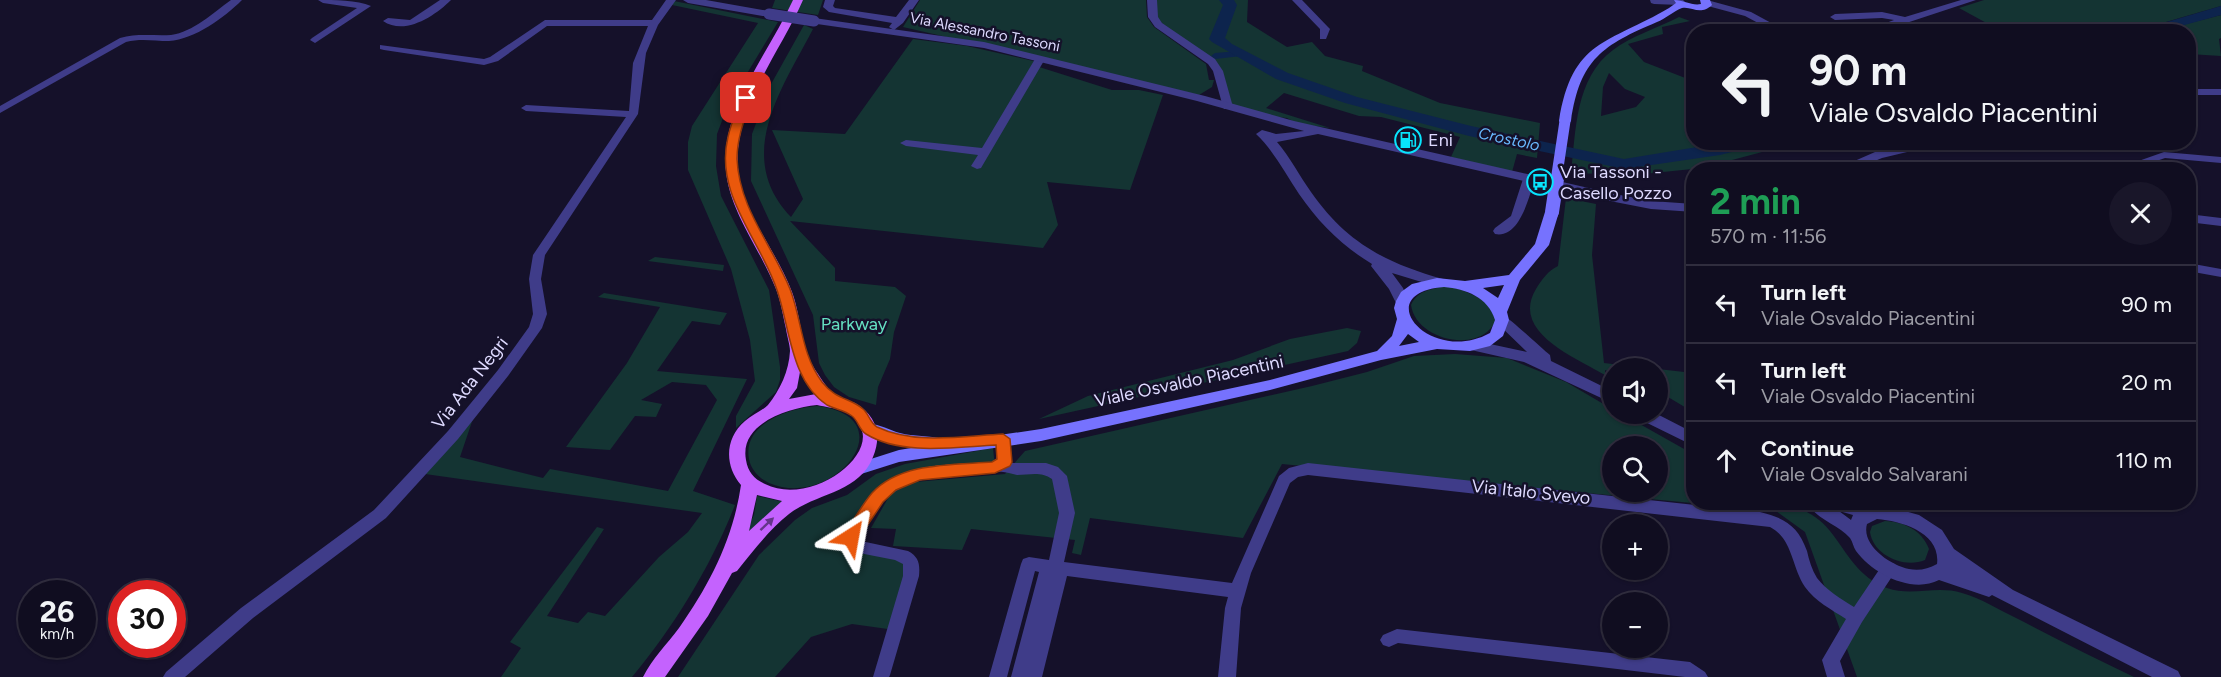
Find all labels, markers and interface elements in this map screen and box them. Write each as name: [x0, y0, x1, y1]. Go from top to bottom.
street label: Via Alessandro Tassoni: [908, 9, 1062, 55]
text: 90 m: [1809, 45, 1907, 96]
icon: left: [1710, 48, 1788, 126]
pin: [720, 72, 771, 123]
icon: arrive: [729, 81, 762, 114]
text: Viale Osvaldo Piacentini: [1809, 96, 2098, 129]
water label: Crostolo: [1477, 123, 1541, 155]
fuel station icon: Eni: [1393, 125, 1423, 155]
place label: Eni: [1428, 129, 1453, 151]
place label: Via Tassoni - Casello Pozzo: [1560, 161, 1672, 204]
bus stop icon: Via Tassoni - Casello Pozzo: [1525, 167, 1555, 197]
text: 2 min: [1710, 180, 1801, 223]
button: close: [2109, 182, 2172, 245]
text: 570 m · 11:56: [1710, 224, 1826, 248]
text: Turn left: [1761, 279, 1847, 306]
icon: left: [1710, 288, 1743, 321]
text: 90 m: [2121, 291, 2172, 318]
text: Viale Osvaldo Piacentini: [1761, 306, 1975, 330]
park label: Parkway: [821, 313, 888, 335]
street label: Via Ada Negri: [427, 332, 513, 434]
street label: Viale Osvaldo Piacentini: [1092, 350, 1286, 412]
text: Turn left: [1761, 357, 1847, 384]
map controls: [1602, 358, 1668, 658]
button: sound: [1602, 358, 1668, 424]
icon: left: [1710, 366, 1743, 399]
text: 20 m: [2121, 369, 2172, 396]
text: Viale Osvaldo Piacentini: [1761, 384, 1975, 408]
text: Continue: [1761, 435, 1854, 462]
button: search: [1602, 436, 1668, 502]
icon: ahead: [1710, 444, 1743, 477]
text: 110 m: [2116, 447, 2172, 474]
text: Viale Osvaldo Salvarani: [1761, 462, 1968, 486]
street label: Via Italo Svevo: [1471, 475, 1591, 509]
position arrow: [819, 505, 883, 569]
button: +: [1602, 514, 1668, 580]
one-way arrow: [759, 517, 773, 531]
speed limit sign: 30: [108, 580, 186, 658]
button: −: [1602, 592, 1668, 658]
text: 26: [40, 593, 74, 630]
text: km/h: [40, 625, 74, 643]

